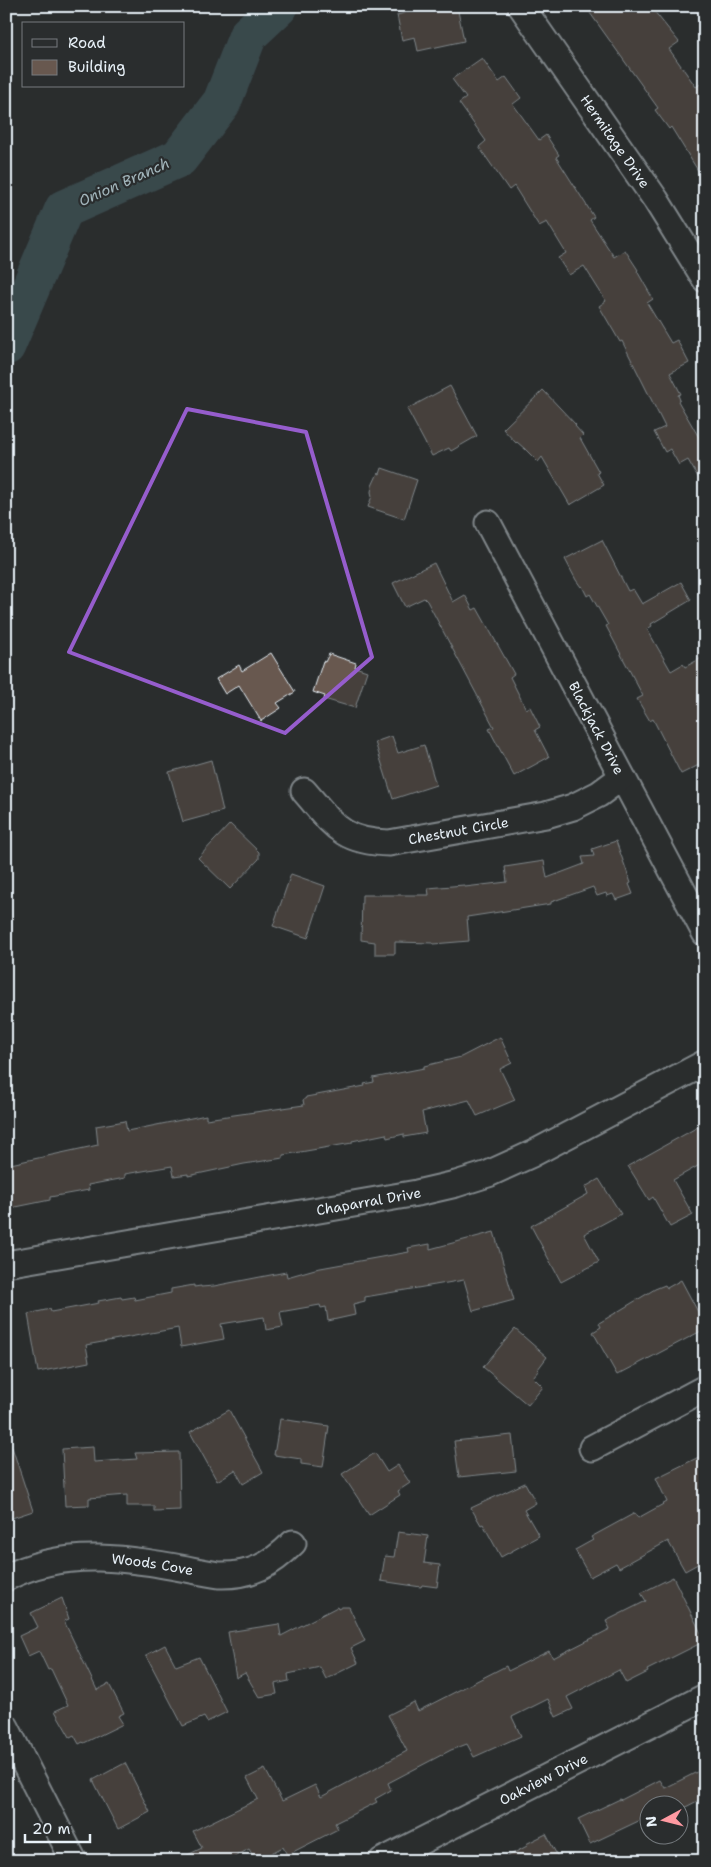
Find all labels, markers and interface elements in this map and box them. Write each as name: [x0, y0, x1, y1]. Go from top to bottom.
legend: [22, 22, 185, 88]
text: Road: [68, 33, 106, 53]
text: Building: [68, 57, 125, 77]
street label: Hermitage Drive: [577, 91, 654, 192]
water label: Onion Branch: [75, 153, 173, 211]
street label: Blackjack Drive: [565, 679, 628, 778]
street label: Chestnut Circle: [407, 813, 510, 848]
street label: Chaparral Drive: [315, 1183, 422, 1219]
street label: Woods Cove: [111, 1549, 195, 1579]
street label: Oakview Drive: [496, 1749, 591, 1809]
north arrow: [638, 1794, 688, 1844]
scale bar: [25, 1812, 90, 1844]
text: N: [641, 1815, 661, 1828]
text: 20 m: [32, 1819, 71, 1839]

